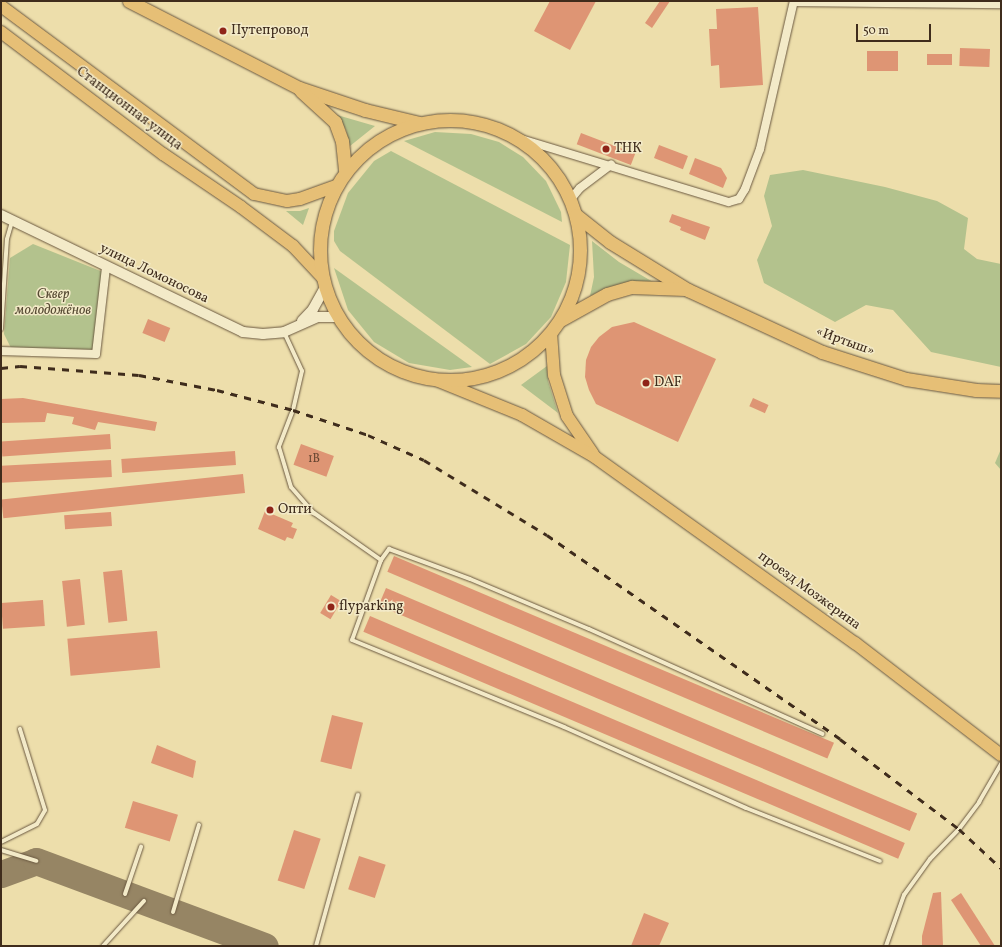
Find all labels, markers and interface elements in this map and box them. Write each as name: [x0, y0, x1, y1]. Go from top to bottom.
scale bar: [858, 16, 933, 42]
place label: Путепровод: [231, 23, 308, 39]
text: 50 m: [863, 23, 889, 39]
marker: Путепровод: [218, 26, 228, 36]
street label: Станционная улица: [72, 64, 186, 154]
place label: ТНК: [614, 141, 642, 157]
marker: ТНК: [601, 144, 611, 154]
street label: улица Ломоносова: [97, 240, 211, 308]
park label: Сквер молодожёнов: [15, 287, 91, 320]
street label: «Иртыш»: [813, 324, 877, 360]
place label: DAF: [654, 375, 682, 391]
marker: DAF: [641, 378, 651, 388]
house number: 1В: [308, 453, 320, 467]
place label: Опти: [278, 502, 312, 518]
marker: Опти: [265, 505, 275, 515]
street label: проезд Мозжерина: [754, 548, 864, 634]
place label: flyparking: [339, 599, 404, 615]
marker: flyparking: [326, 602, 336, 612]

